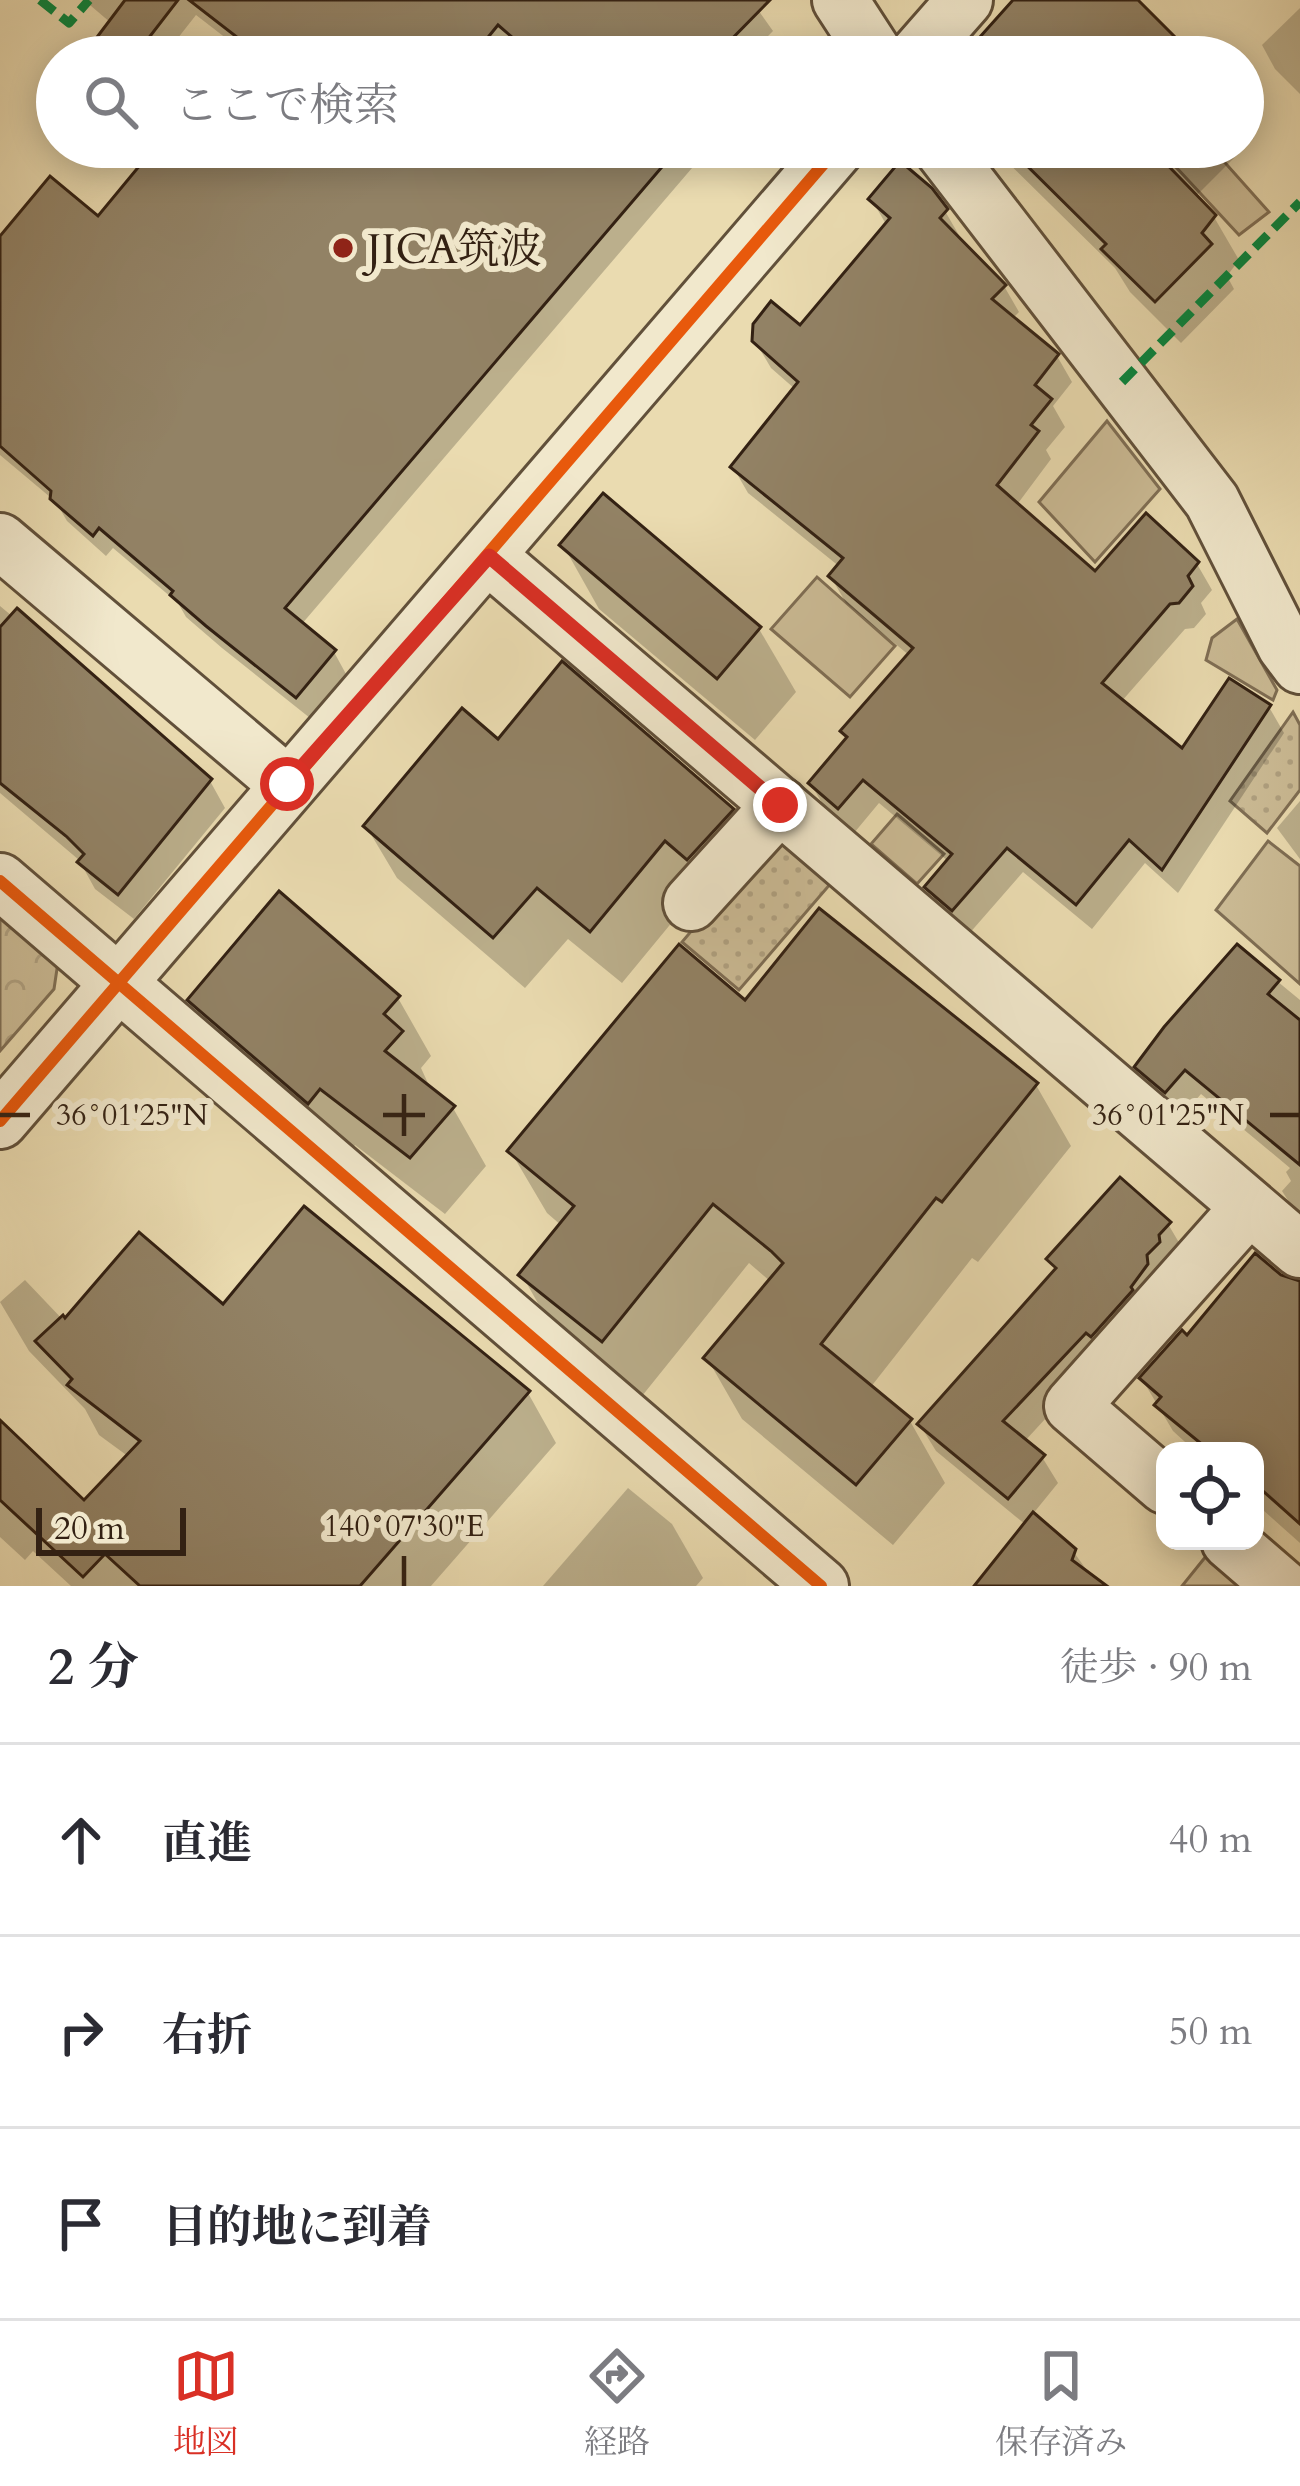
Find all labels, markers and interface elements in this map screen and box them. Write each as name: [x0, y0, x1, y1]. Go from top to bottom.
search box: [36, 36, 1264, 168]
icon: search: [78, 69, 144, 135]
text: ここで検索: [174, 75, 399, 136]
place label: JICA筑波: [361, 221, 542, 278]
marker: JICA筑波: [330, 235, 356, 261]
route start: [260, 757, 314, 811]
route end: [753, 778, 807, 832]
text: 36°01'25"N: [56, 1095, 208, 1136]
text: 36°01'25"N: [1092, 1095, 1244, 1136]
map controls: [1156, 1442, 1264, 1550]
button: locate: [1156, 1442, 1264, 1550]
scale bar: [36, 1502, 186, 1555]
text: 20 m: [54, 1506, 125, 1551]
text: 140°07'30"E: [324, 1506, 484, 1547]
text: 2 分: [48, 1633, 139, 1703]
text: 徒歩 · 90 m: [1060, 1641, 1252, 1694]
icon: ahead: [48, 1807, 114, 1873]
text: 直進: [162, 1813, 252, 1874]
text: 40 m: [1169, 1813, 1252, 1866]
icon: right: [48, 1999, 114, 2065]
text: 右折: [162, 2005, 252, 2066]
text: 50 m: [1169, 2005, 1252, 2058]
icon: arrive: [48, 2191, 114, 2257]
text: 目的地に到着: [162, 2197, 432, 2258]
tab: 地図: [173, 2343, 239, 2465]
tab: 経路: [584, 2343, 650, 2465]
tab: 保存済み: [995, 2343, 1127, 2465]

